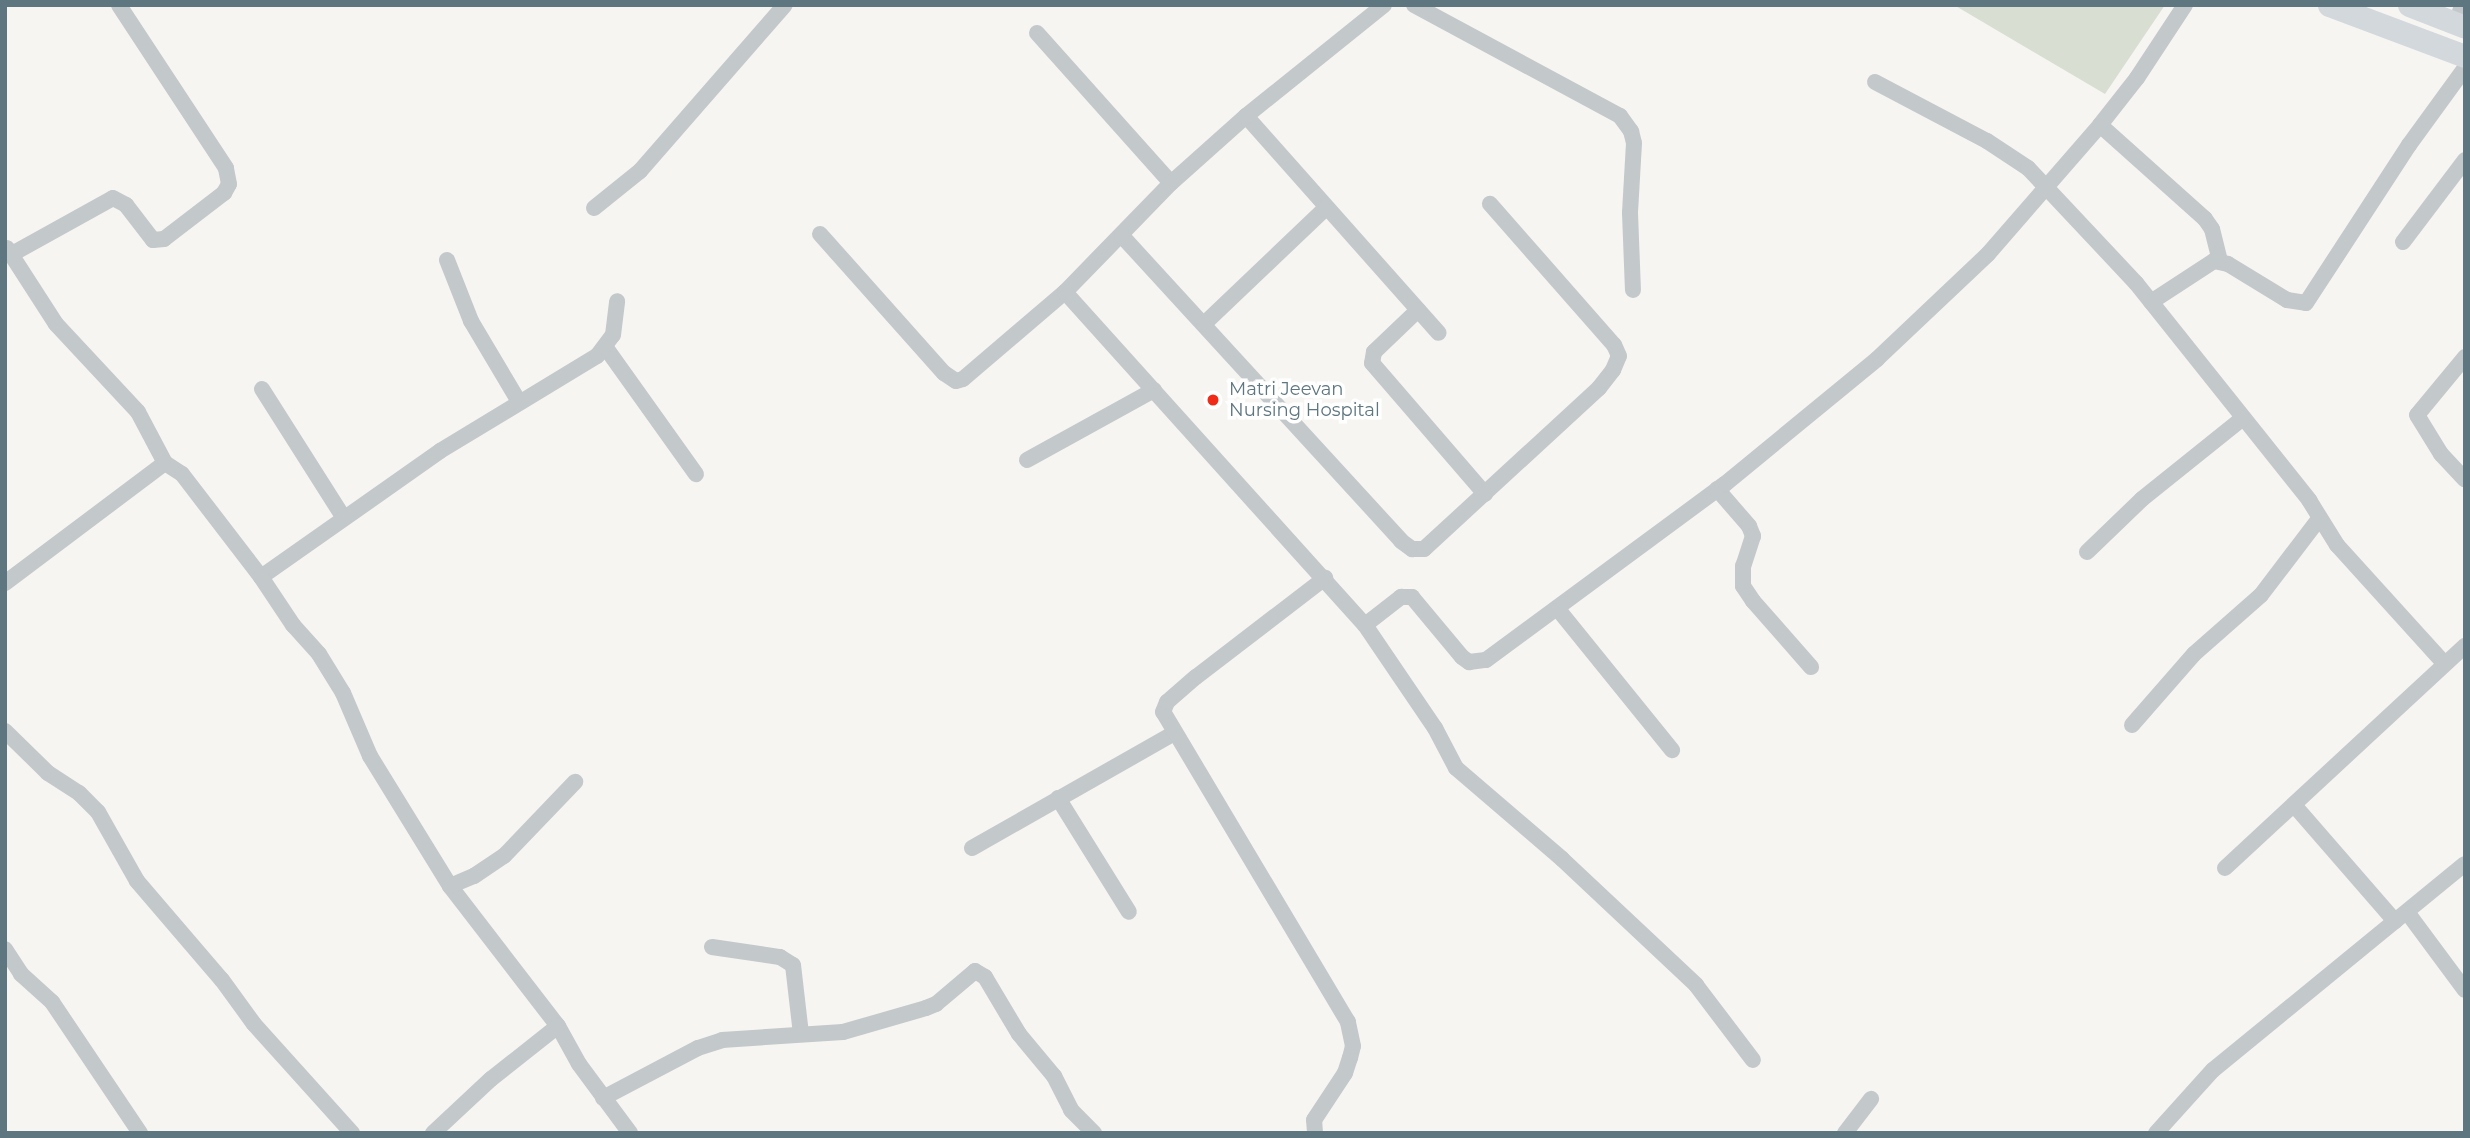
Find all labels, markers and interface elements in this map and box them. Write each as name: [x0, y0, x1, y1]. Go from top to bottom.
place label: Matri Jeevan Nursing Hospital: [1229, 379, 1380, 422]
marker: Matri Jeevan Nursing Hospital: [1203, 390, 1223, 410]

